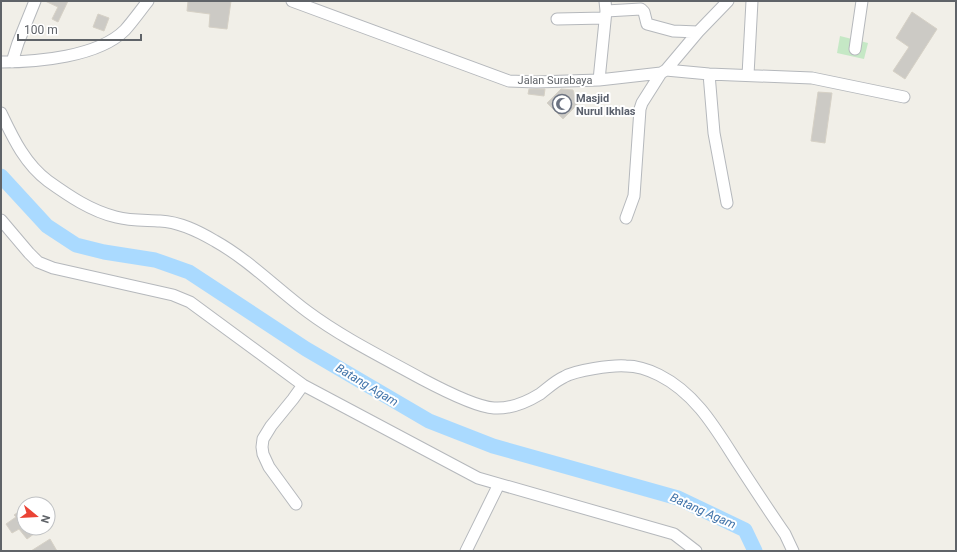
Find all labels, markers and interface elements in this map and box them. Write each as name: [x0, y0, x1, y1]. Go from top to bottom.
scale bar: [18, 16, 141, 42]
text: 100 m: [24, 23, 58, 37]
street label: Jalan Surabaya: [518, 74, 592, 87]
place label: Masjid Nurul Ikhlas: [576, 92, 636, 118]
mosque icon: Masjid Nurul Ikhlas: [551, 93, 573, 115]
water label: Batang Agam: [333, 361, 401, 409]
water label: Batang Agam: [668, 490, 738, 532]
north arrow: [16, 496, 56, 536]
text: N: [38, 513, 52, 525]

